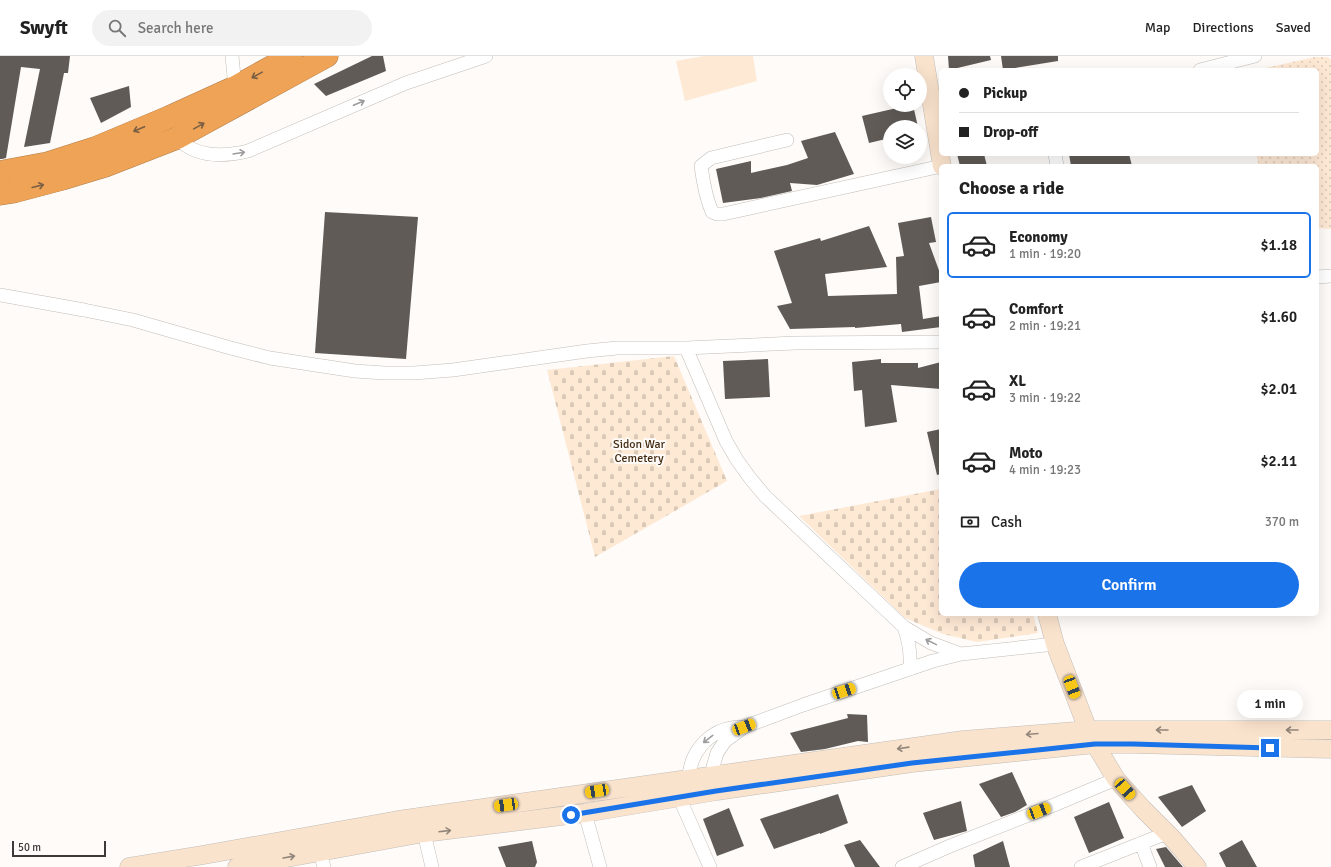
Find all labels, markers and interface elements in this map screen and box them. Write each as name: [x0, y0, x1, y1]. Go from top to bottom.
search box: [92, 10, 372, 46]
text: Swyft: [20, 16, 68, 40]
icon: search: [106, 17, 128, 39]
text: Search here: [138, 19, 213, 37]
text: Map: [1145, 19, 1171, 36]
text: Directions: [1193, 19, 1254, 36]
text: Saved: [1276, 19, 1311, 36]
map controls: [883, 68, 927, 164]
button: locate: [883, 68, 927, 112]
one-way arrow: [251, 72, 263, 79]
text: Pickup: [983, 84, 1027, 102]
one-way arrow: [353, 99, 365, 107]
button: layers: [883, 120, 927, 164]
one-way arrow: [193, 122, 205, 129]
text: Drop-off: [983, 123, 1038, 141]
one-way arrow: [133, 126, 145, 134]
one-way arrow: [232, 149, 245, 157]
text: Choose a ride: [959, 177, 1064, 199]
one-way arrow: [31, 181, 44, 189]
icon: car: [961, 227, 997, 263]
text: Economy: [1009, 228, 1068, 246]
text: $1.18: [1260, 236, 1297, 254]
text: 1 min · 19:20: [1009, 246, 1081, 262]
icon: car: [961, 299, 997, 335]
text: Comfort: [1009, 300, 1063, 318]
text: $1.60: [1260, 308, 1297, 326]
text: 2 min · 19:21: [1009, 318, 1081, 334]
icon: car: [961, 371, 997, 407]
text: XL: [1009, 372, 1026, 390]
text: $2.01: [1260, 380, 1297, 398]
text: 3 min · 19:22: [1009, 390, 1081, 406]
park label: Sidon War Cemetery: [613, 437, 666, 466]
icon: car: [961, 443, 997, 479]
text: Moto: [1009, 444, 1043, 462]
text: $2.11: [1260, 452, 1297, 470]
text: 4 min · 19:23: [1009, 462, 1081, 478]
icon: cash: [959, 511, 981, 533]
text: Cash: [991, 513, 1022, 531]
text: 370 m: [1265, 514, 1299, 530]
button: Confirm: [959, 562, 1299, 608]
one-way arrow: [925, 638, 937, 646]
car: [1062, 674, 1082, 700]
car: [831, 682, 857, 700]
callout: 1 min: [1237, 690, 1303, 718]
text: 1 min: [1254, 696, 1286, 712]
car: [731, 717, 757, 737]
one-way arrow: [1156, 726, 1169, 734]
one-way arrow: [1286, 726, 1299, 734]
one-way arrow: [1026, 731, 1039, 738]
one-way arrow: [702, 735, 713, 744]
route end: [1261, 739, 1279, 757]
one-way arrow: [897, 744, 910, 752]
car: [1113, 776, 1137, 802]
car: [584, 783, 610, 799]
car: [493, 797, 519, 813]
car: [1026, 801, 1052, 821]
route start: [562, 806, 580, 824]
one-way arrow: [438, 827, 451, 835]
scale bar: [12, 839, 106, 858]
text: 50 m: [18, 841, 41, 854]
one-way arrow: [283, 853, 296, 861]

